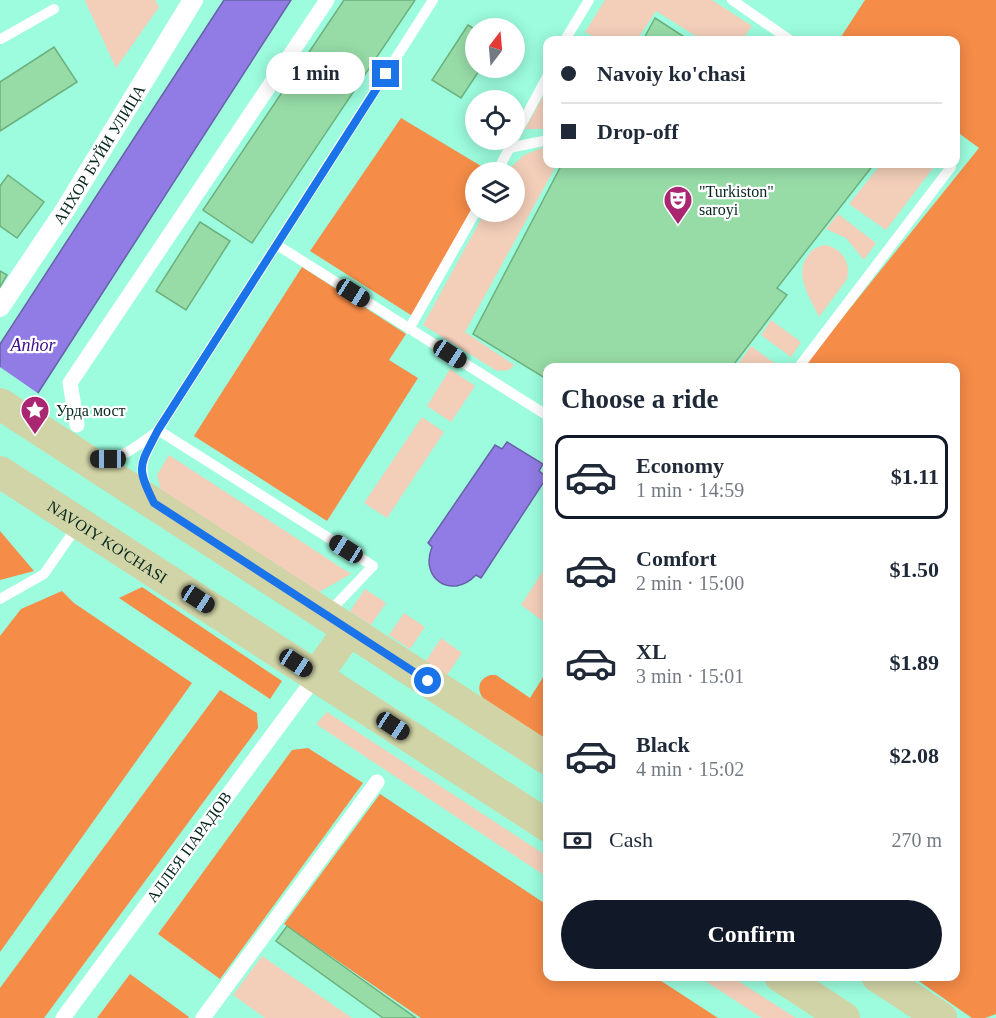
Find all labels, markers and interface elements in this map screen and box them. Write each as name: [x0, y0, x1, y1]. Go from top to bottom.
north arrow: [465, 18, 525, 78]
map controls: [465, 18, 525, 222]
callout: 1 min: [266, 53, 365, 95]
route end: [372, 60, 399, 87]
text: Navoiy ko'chasi: [597, 61, 746, 86]
text: 1 min: [291, 62, 340, 84]
street label: АНХОР БУЙИ УЛИЦА: [50, 81, 148, 227]
button: locate: [465, 90, 525, 150]
text: Drop-off: [597, 119, 678, 144]
button: layers: [465, 162, 525, 222]
place label: "Turkiston" saroyi: [699, 183, 774, 219]
theatre icon: "Turkiston" saroyi: [662, 184, 694, 226]
car: [333, 276, 373, 310]
water label: Anhor: [10, 335, 56, 355]
car: [430, 337, 470, 371]
text: Choose a ride: [561, 384, 719, 414]
place icon: Урда мост: [19, 394, 51, 436]
place label: Урда мост: [56, 402, 126, 420]
car: [90, 450, 126, 468]
icon: car: [564, 450, 618, 504]
text: Economy: [636, 453, 724, 478]
text: $1.11: [891, 464, 939, 489]
text: 1 min · 14:59: [636, 479, 744, 501]
street label: NAVOIY KO'CHASI: [45, 497, 170, 586]
car: [326, 532, 366, 566]
icon: car: [564, 543, 618, 597]
text: Comfort: [636, 546, 717, 571]
text: $1.50: [890, 557, 939, 582]
text: 2 min · 15:00: [636, 572, 744, 594]
car: [178, 582, 218, 616]
icon: car: [564, 636, 618, 690]
text: XL: [636, 639, 667, 664]
car: [276, 646, 316, 680]
text: $1.89: [890, 650, 939, 675]
text: 3 min · 15:01: [636, 665, 744, 687]
route start: [414, 667, 441, 694]
car: [373, 709, 413, 743]
icon: car: [564, 729, 618, 783]
text: Black: [636, 732, 690, 757]
text: $2.08: [890, 743, 939, 768]
text: 4 min · 15:02: [636, 758, 744, 780]
street label: АЛЛЕЯ ПАРАДОВ: [143, 788, 236, 906]
icon: cash: [561, 824, 594, 857]
text: Cash: [609, 827, 653, 852]
text: 270 m: [891, 829, 942, 851]
button: Confirm: [561, 900, 942, 969]

